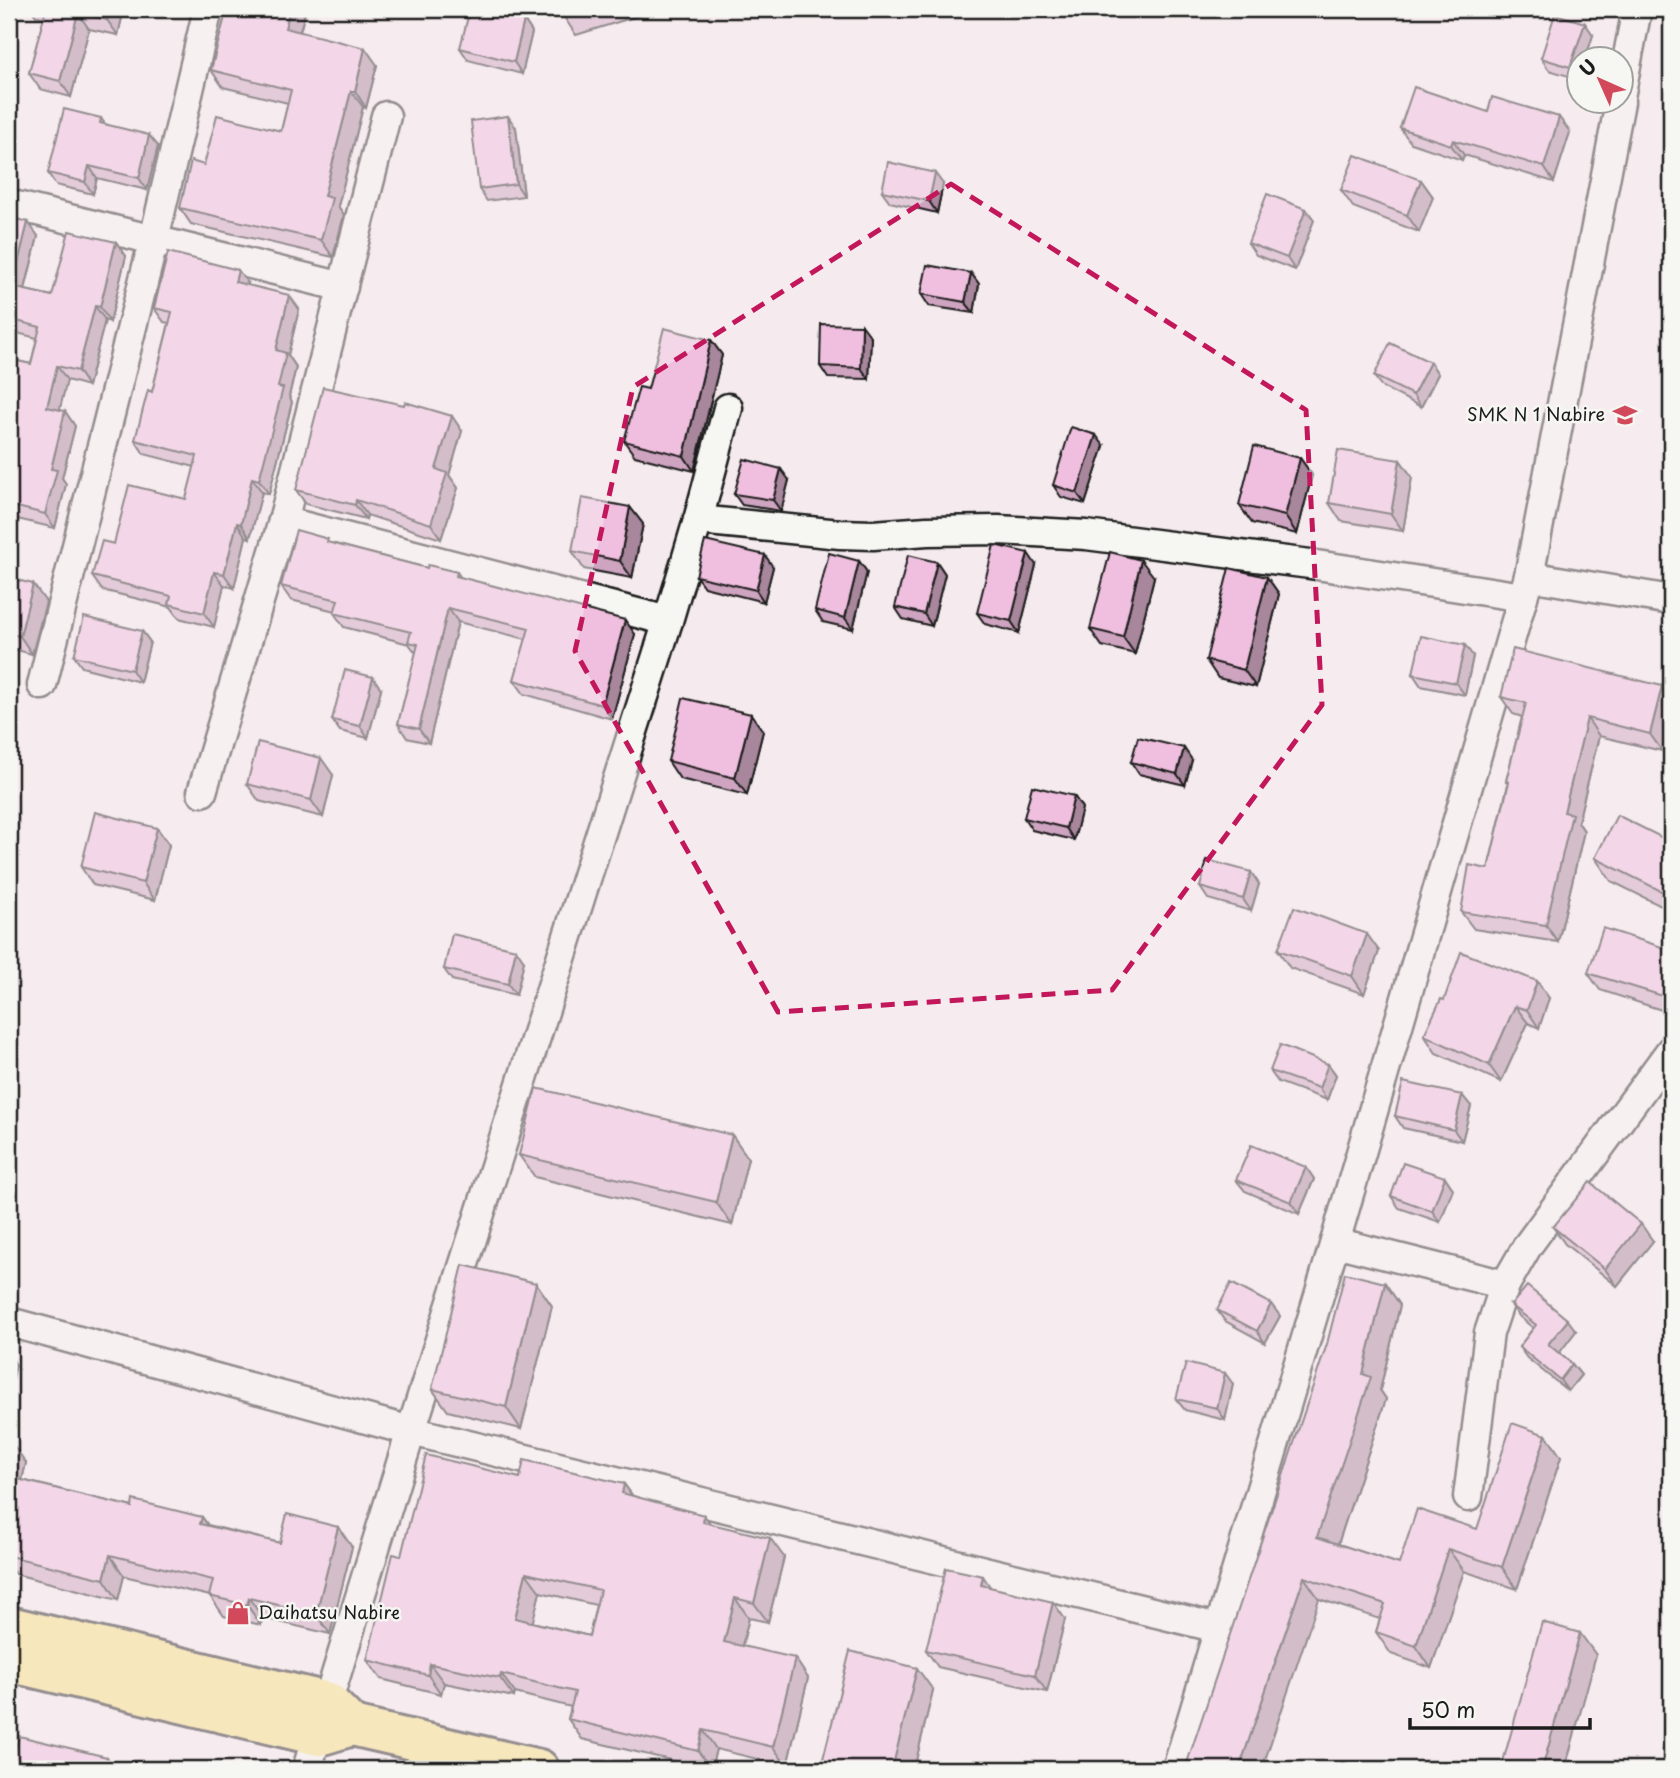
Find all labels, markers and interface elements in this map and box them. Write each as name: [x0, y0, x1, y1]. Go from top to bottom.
north arrow: [1564, 46, 1634, 116]
text: U: [1572, 52, 1602, 82]
place label: SMK N 1 Nabire: [1467, 400, 1605, 427]
school or university icon: SMK N 1 Nabire: [1611, 401, 1639, 429]
place label: Daihatsu Nabire: [258, 1598, 400, 1625]
shop icon: Daihatsu Nabire: [224, 1599, 252, 1627]
scale bar: [1410, 1687, 1591, 1731]
text: 50 m: [1421, 1693, 1475, 1725]

